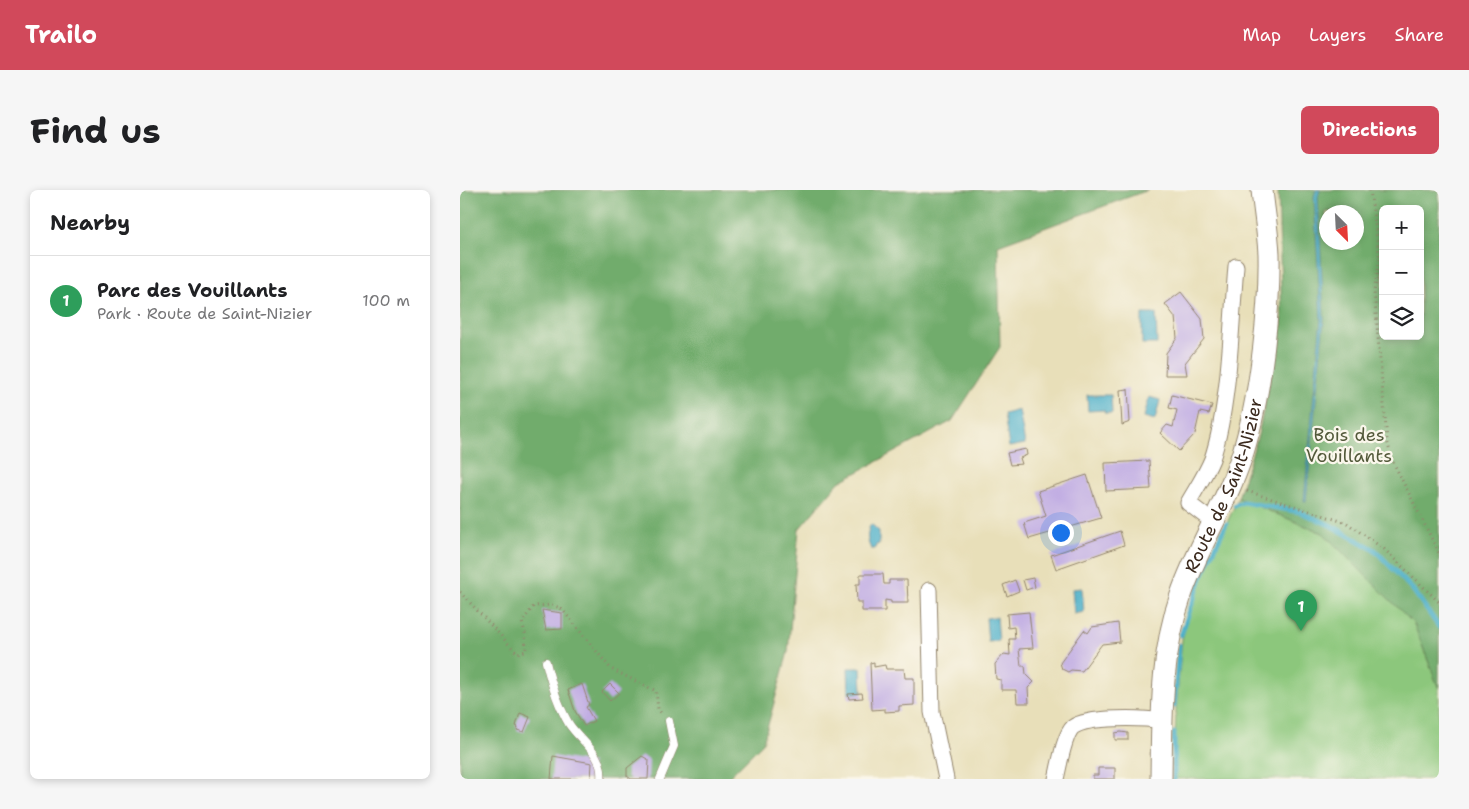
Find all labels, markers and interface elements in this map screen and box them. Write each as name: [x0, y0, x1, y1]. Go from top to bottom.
text: Trailo: [25, 19, 97, 51]
text: Map: [1243, 23, 1281, 47]
text: Layers: [1309, 23, 1366, 47]
text: Share: [1394, 23, 1444, 47]
button: Directions: [1301, 106, 1439, 154]
text: Find us: [30, 107, 161, 154]
north arrow: [1319, 205, 1364, 250]
map controls: [1379, 205, 1424, 340]
button: +: [1379, 205, 1424, 250]
text: Nearby: [50, 209, 130, 237]
button: −: [1379, 250, 1424, 295]
text: Parc des Vouillants: [97, 278, 288, 303]
text: 1: [62, 290, 70, 311]
text: 100 m: [362, 290, 410, 311]
button: layers: [1379, 295, 1424, 340]
text: Park · Route de Saint-Nizier: [97, 303, 312, 324]
street label: Route de Saint-Nizier: [1179, 396, 1268, 577]
park label: Bois des Vouillants: [1306, 423, 1392, 468]
your location: [1048, 520, 1074, 546]
pin: 1: [1285, 590, 1317, 631]

